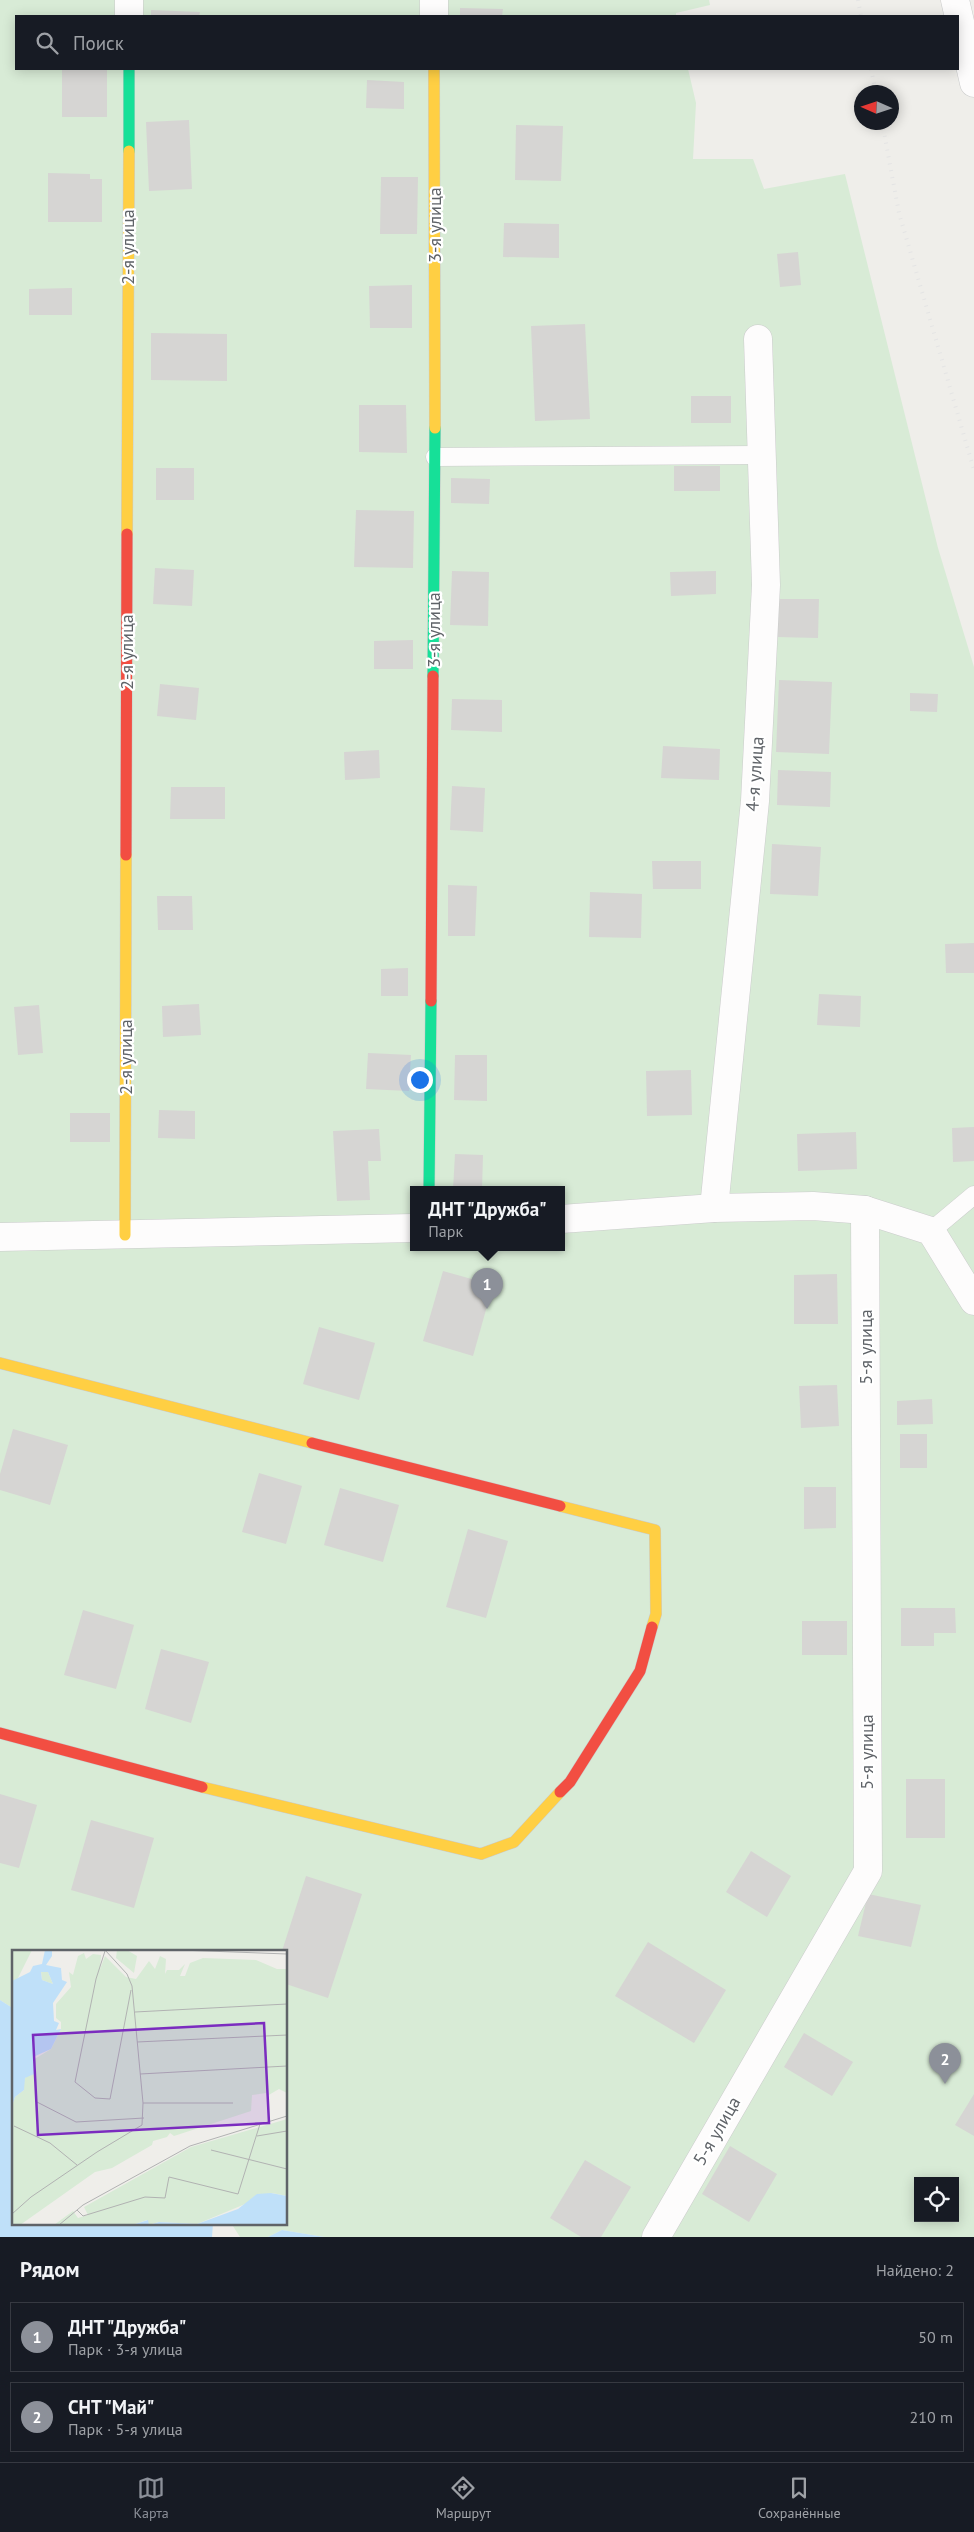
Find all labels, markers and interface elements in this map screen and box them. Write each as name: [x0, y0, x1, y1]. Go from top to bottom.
search box: [15, 15, 959, 70]
icon: search: [33, 29, 61, 57]
text: Поиск: [73, 31, 124, 55]
north arrow: [854, 85, 899, 130]
street label: 3-я улица: [423, 187, 446, 263]
street label: 2-я улица: [116, 209, 139, 285]
street label: 3-я улица: [422, 592, 445, 668]
street label: 2-я улица: [115, 614, 138, 690]
street label: 4-я улица: [740, 736, 769, 812]
street label: 2-я улица: [114, 1019, 137, 1095]
your location: [407, 1067, 433, 1093]
popup: [410, 1186, 565, 1251]
text: ДНТ "Дружба": [428, 1197, 547, 1221]
text: Парк: [428, 1221, 463, 1241]
pin: 1: [471, 1268, 503, 1309]
street label: 5-я улица: [854, 1309, 877, 1385]
street label: 5-я улица: [855, 1714, 878, 1790]
inset map: [12, 1950, 288, 2224]
pin: 2: [929, 2043, 961, 2084]
street label: 5-я улица: [688, 2092, 745, 2169]
map controls: [914, 2177, 959, 2222]
button: locate: [914, 2177, 959, 2222]
text: Рядом: [20, 2256, 79, 2283]
text: Найдено: 2: [876, 2260, 954, 2280]
text: ДНТ "Дружба": [68, 2315, 186, 2339]
text: 1: [32, 2327, 42, 2347]
text: 50 m: [918, 2327, 953, 2347]
text: Парк · 3-я улица: [68, 2339, 183, 2359]
text: СНТ "Май": [68, 2395, 155, 2419]
text: 2: [32, 2407, 42, 2427]
text: 210 m: [910, 2407, 953, 2427]
text: Парк · 5-я улица: [68, 2419, 183, 2439]
tab: Карта: [133, 2474, 169, 2522]
tab: Маршрут: [436, 2474, 491, 2522]
tab: Сохранённые: [758, 2474, 841, 2522]

